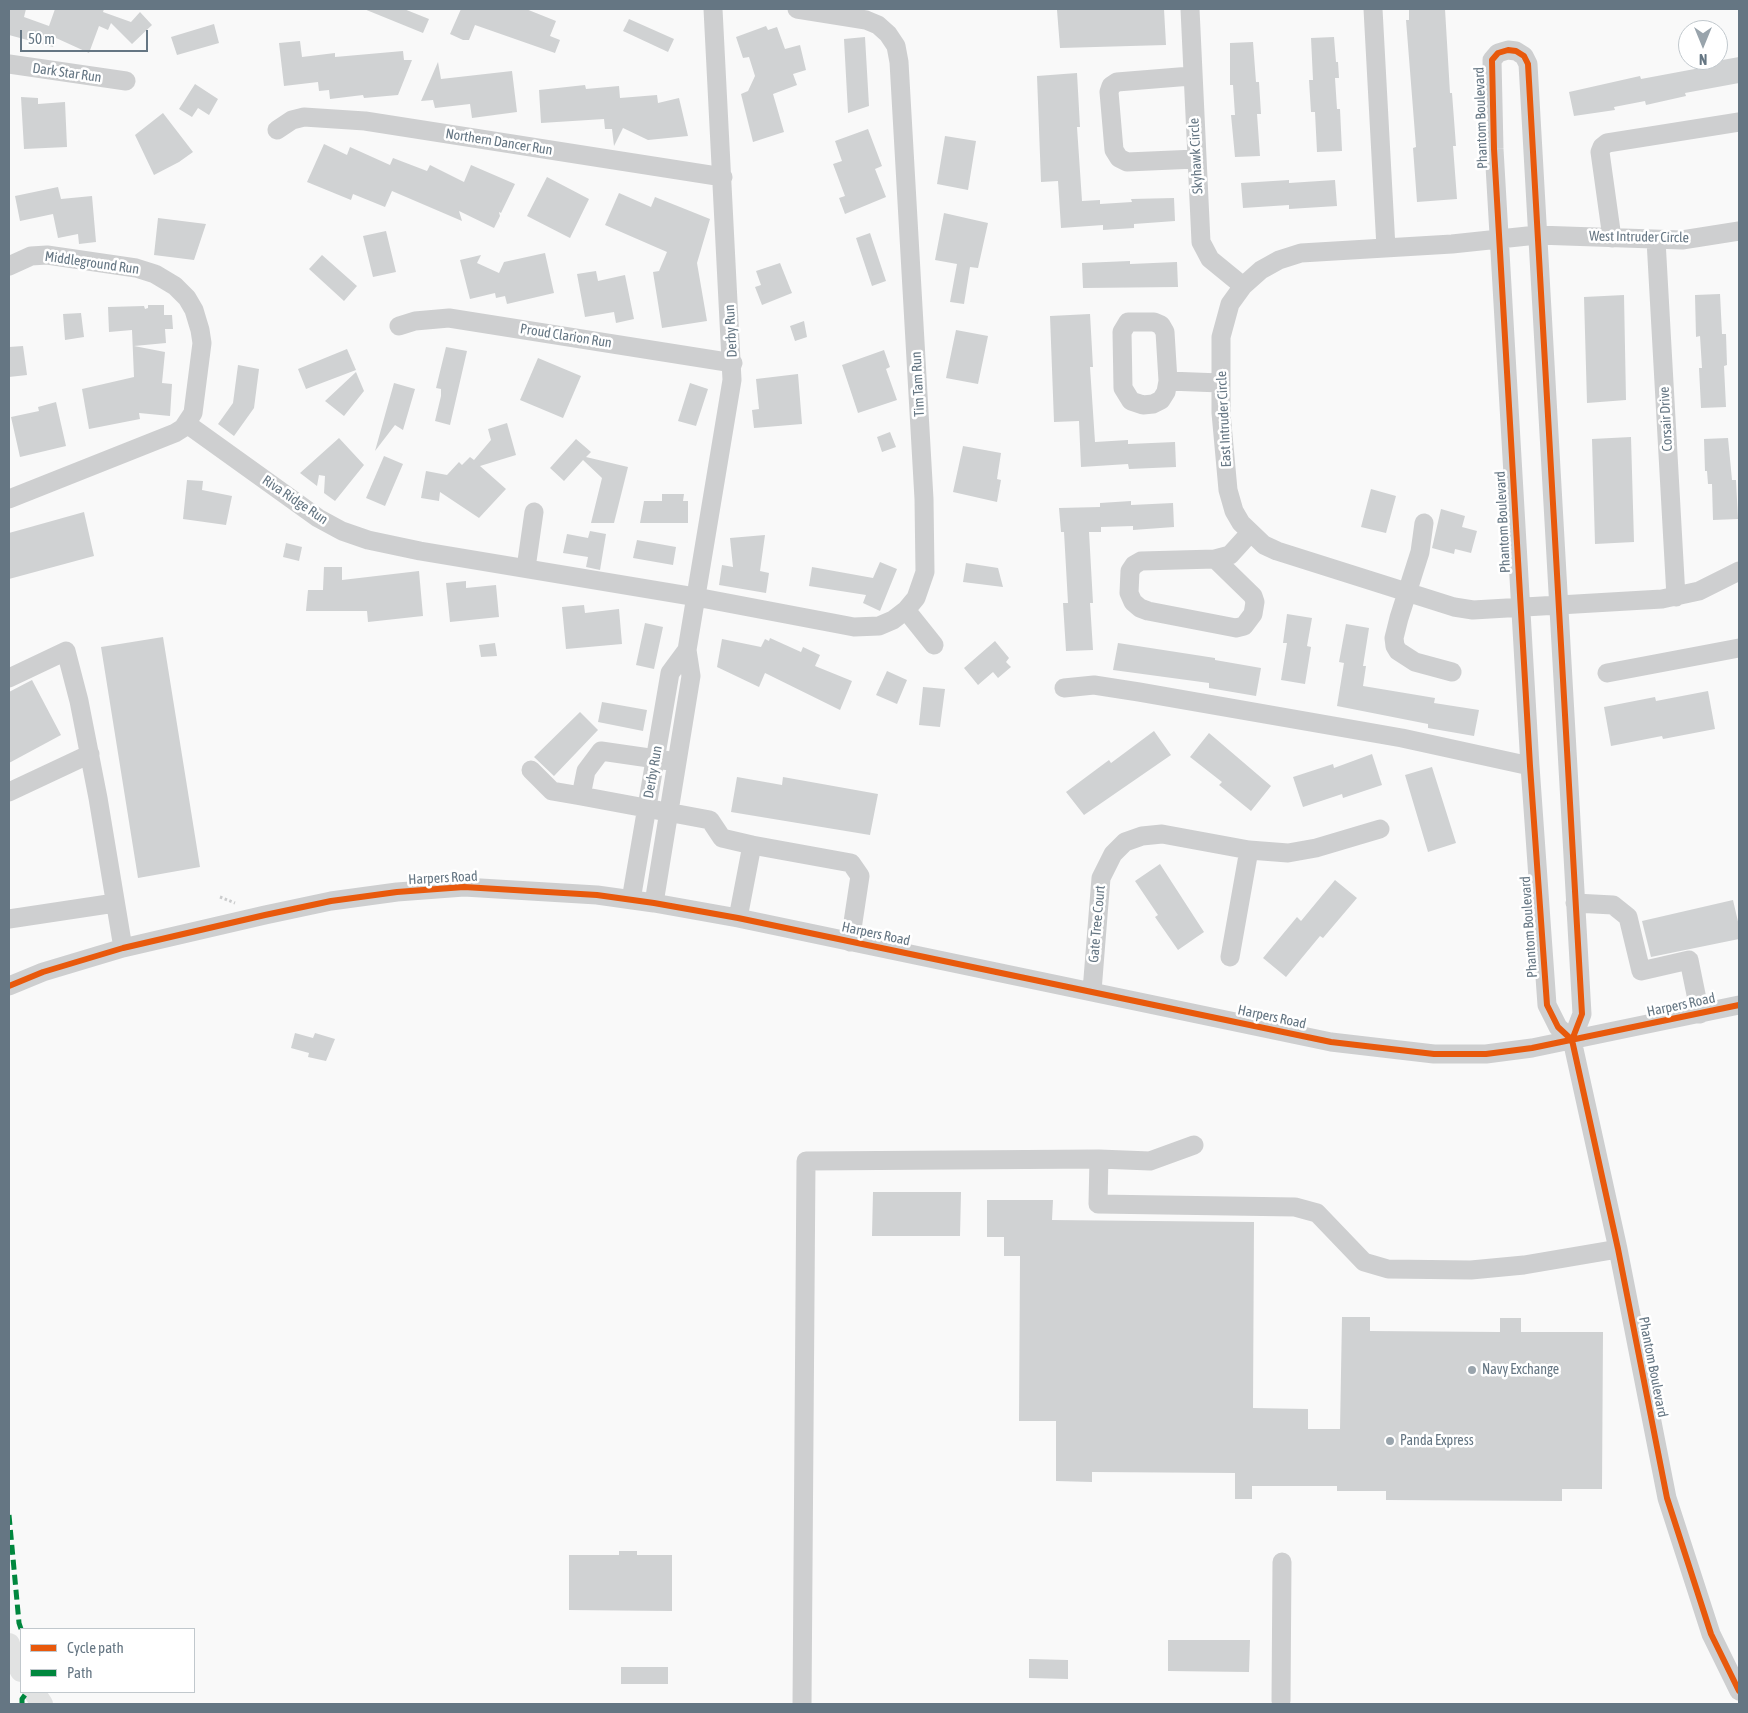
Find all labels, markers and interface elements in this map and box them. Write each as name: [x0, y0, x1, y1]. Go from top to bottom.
scale bar: [22, 20, 150, 52]
north arrow: [1678, 20, 1728, 70]
text: 50 m: [28, 30, 55, 47]
text: N: [1699, 51, 1707, 67]
street label: Dark Star Run: [31, 60, 103, 86]
street label: Phantom Boulevard: [1471, 67, 1491, 169]
street label: Skyhawk Circle: [1186, 117, 1206, 195]
street label: Northern Dancer Run: [444, 125, 554, 159]
street label: West Intruder Circle: [1589, 228, 1689, 246]
street label: Middleground Run: [44, 248, 140, 278]
street label: Derby Run: [721, 304, 741, 358]
street label: Proud Clarion Run: [519, 320, 613, 352]
street label: Tim Tam Run: [908, 351, 928, 417]
street label: East Intruder Circle: [1213, 370, 1235, 468]
street label: Corsair Drive: [1656, 386, 1676, 452]
street label: Phantom Boulevard: [1492, 471, 1514, 573]
street label: Riva Ridge Run: [259, 472, 331, 528]
street label: Derby Run: [640, 744, 666, 800]
street label: Harpers Road: [408, 868, 478, 888]
street label: Phantom Boulevard: [1517, 875, 1541, 979]
street label: Gate Tree Court: [1085, 885, 1109, 963]
street label: Harpers Road: [840, 919, 912, 949]
street label: Harpers Road: [1645, 990, 1717, 1020]
street label: Harpers Road: [1236, 1002, 1308, 1032]
street label: Phantom Boulevard: [1635, 1315, 1671, 1419]
place label: Navy Exchange: [1482, 1362, 1559, 1378]
marker: Navy Exchange: [1466, 1364, 1478, 1376]
place label: Panda Express: [1400, 1433, 1474, 1449]
marker: Panda Express: [1384, 1435, 1396, 1447]
legend: [20, 1628, 195, 1693]
text: Cycle path: [67, 1639, 124, 1656]
text: Path: [67, 1664, 93, 1681]

